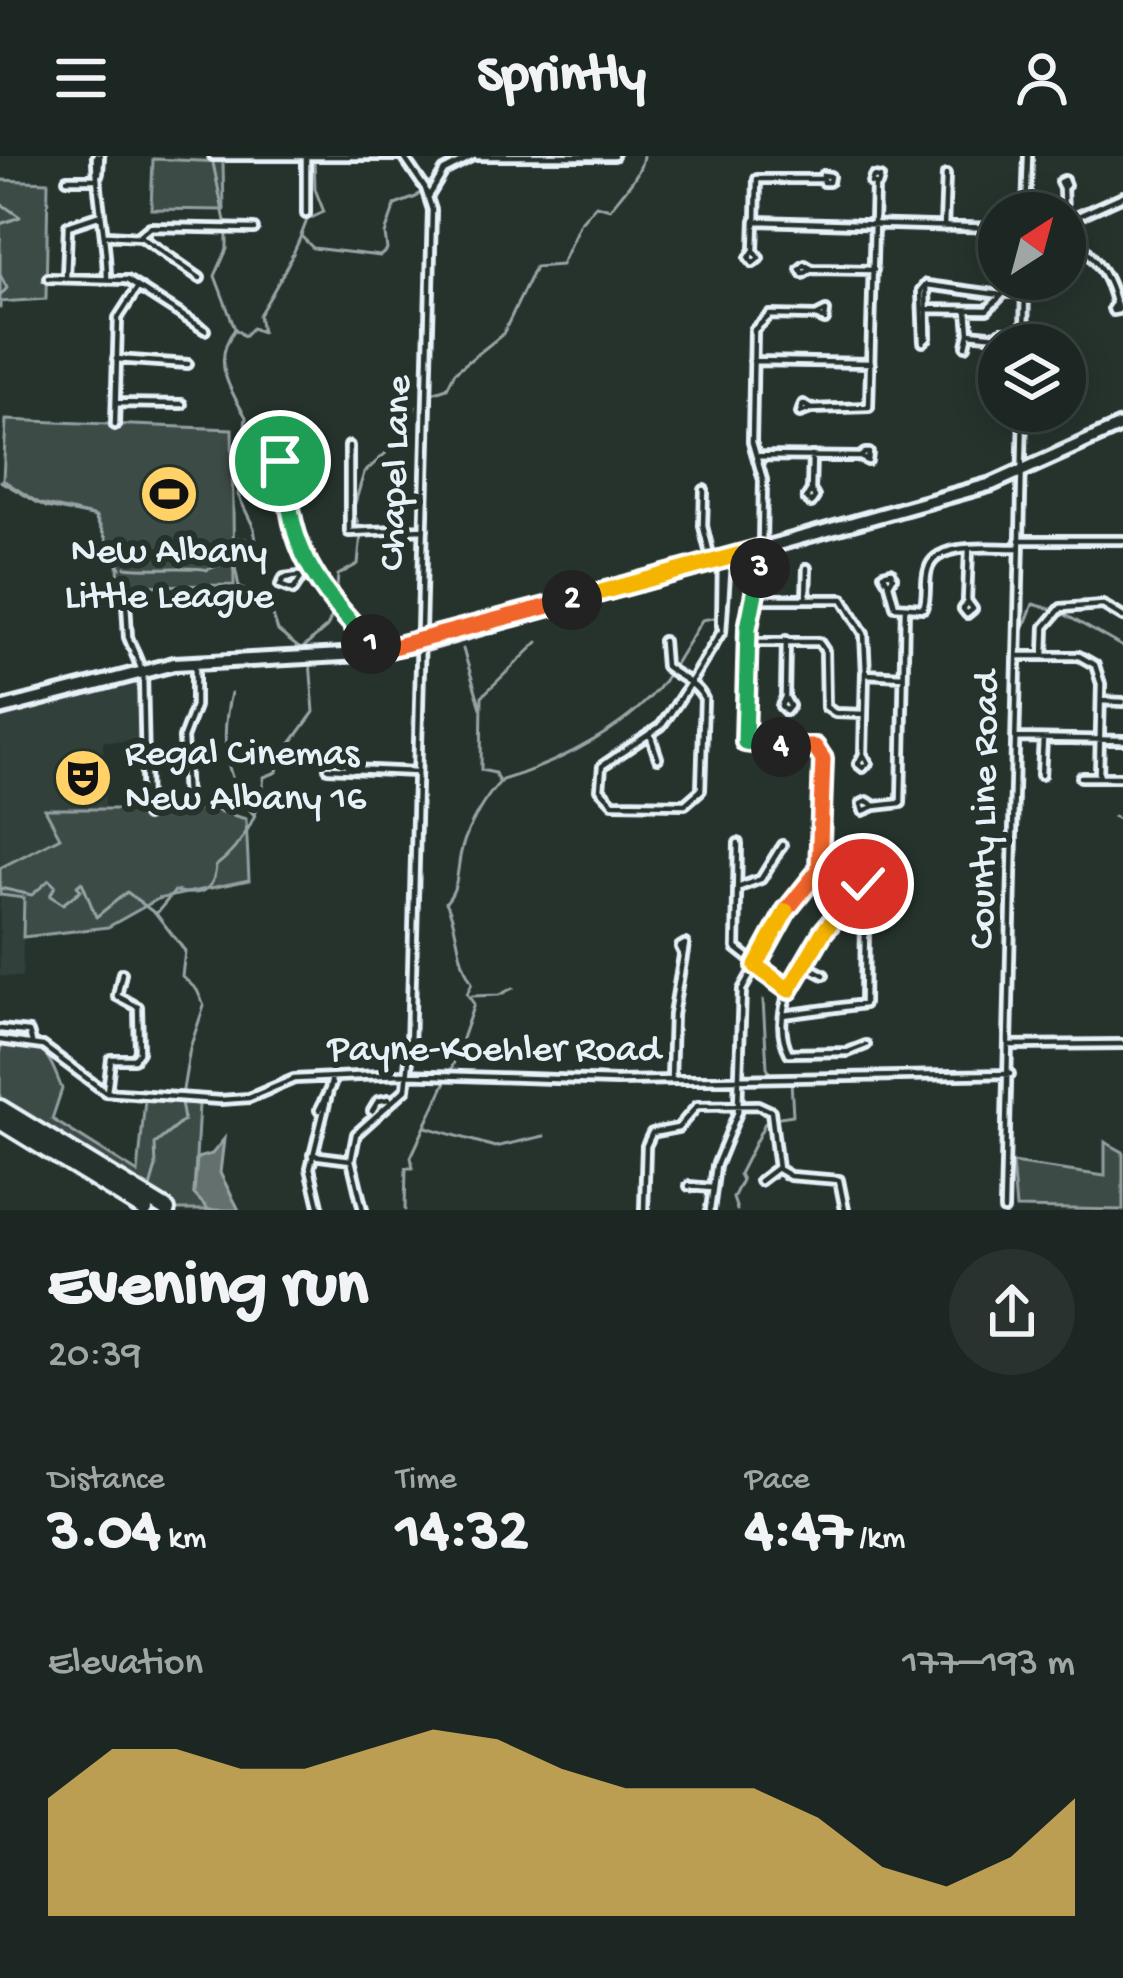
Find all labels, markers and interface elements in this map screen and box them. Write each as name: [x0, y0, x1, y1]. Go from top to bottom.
icon: menu: [48, 45, 114, 111]
icon: person: [1009, 45, 1075, 111]
text: Sprintly: [477, 46, 646, 110]
north arrow: [978, 192, 1086, 300]
map controls: [978, 192, 1086, 432]
button: layers: [978, 324, 1086, 432]
street label: Chapel Lane: [372, 374, 424, 571]
pin: [229, 410, 331, 512]
icon: arrive: [247, 428, 313, 494]
sports icon: New Albany Little League: [138, 463, 200, 525]
place label: New Albany Little League: [64, 531, 274, 622]
pin: 3: [730, 538, 790, 598]
text: 3: [751, 549, 769, 587]
pin: 2: [542, 570, 602, 630]
text: 2: [564, 581, 580, 619]
pin: 1: [341, 614, 401, 674]
text: 1: [364, 625, 378, 663]
street label: County Line Road: [962, 667, 1012, 950]
pin: 4: [751, 717, 811, 777]
text: 4: [773, 728, 789, 766]
place label: Regal Cinemas New Albany 16: [125, 733, 367, 824]
theatre icon: Regal Cinemas New Albany 16: [52, 747, 114, 809]
pin: [812, 833, 914, 935]
icon: check: [830, 851, 896, 917]
street label: Payne-Koehler Road: [325, 1029, 664, 1075]
button: share: [949, 1249, 1075, 1375]
text: Evening run: [48, 1250, 368, 1328]
text: 20:39: [48, 1334, 141, 1380]
text: Distance: [48, 1462, 165, 1500]
text: Time: [396, 1462, 457, 1500]
text: Pace: [745, 1462, 809, 1500]
text: 3.04: [48, 1500, 160, 1570]
text: 14:32: [396, 1500, 528, 1570]
text: 4:47: [745, 1500, 851, 1570]
text: km: [160, 1521, 206, 1559]
text: /km: [851, 1521, 905, 1559]
text: Elevation: [48, 1642, 203, 1688]
text: 177–193 m: [902, 1642, 1075, 1688]

